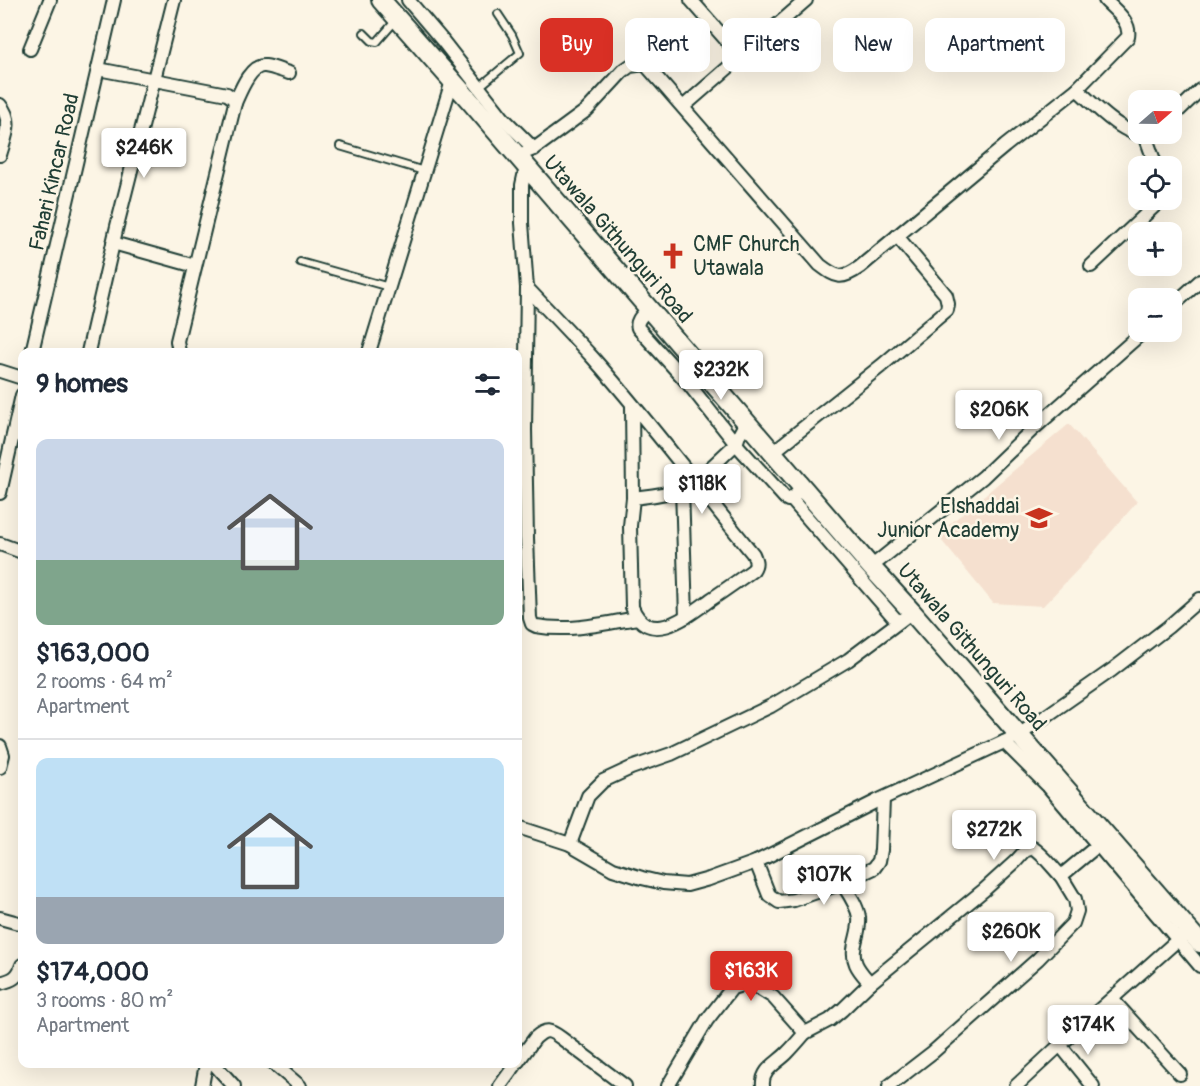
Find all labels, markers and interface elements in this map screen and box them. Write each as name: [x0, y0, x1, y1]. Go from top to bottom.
chip: Buy: [540, 18, 613, 72]
chip: Rent: [625, 18, 710, 72]
chip: Filters: [722, 18, 821, 72]
chip: New: [833, 18, 913, 72]
chip: Apartment: [925, 18, 1065, 72]
north arrow: [1128, 90, 1182, 144]
map controls: [1128, 90, 1182, 342]
street label: Fahari Kincar Road: [23, 91, 86, 253]
pin: $246K: [102, 128, 186, 179]
text: $246K: [115, 135, 173, 160]
street label: Utawala Githunguri Road: [537, 150, 698, 329]
button: locate: [1128, 156, 1182, 210]
button: +: [1128, 222, 1182, 276]
place label: CMF Church Utawala: [693, 231, 800, 282]
church icon: CMF Church Utawala: [658, 241, 688, 271]
button: −: [1128, 288, 1182, 342]
pin: $232K: [679, 350, 763, 401]
text: $232K: [693, 357, 749, 382]
text: 9 homes: [36, 368, 128, 400]
icon: filters: [471, 368, 504, 401]
pin: $206K: [957, 390, 1041, 441]
text: $206K: [969, 397, 1029, 422]
pin: $118K: [660, 464, 744, 515]
text: $118K: [678, 471, 726, 496]
icon: home: [216, 478, 324, 586]
place label: Elshaddai Junior Academy: [877, 493, 1019, 544]
school or university icon: Elshaddai Junior Academy: [1024, 503, 1054, 533]
street label: Utawala Githunguri Road: [891, 558, 1052, 737]
text: $163,000: [36, 637, 150, 669]
text: 2 rooms · 64 m²: [36, 669, 173, 694]
text: Apartment: [36, 694, 129, 719]
icon: home: [216, 797, 324, 905]
pin: $272K: [952, 810, 1036, 861]
text: $272K: [966, 817, 1022, 842]
pin: $107K: [782, 855, 866, 906]
text: $107K: [797, 862, 851, 887]
pin: $260K: [969, 912, 1053, 963]
text: $260K: [981, 919, 1041, 944]
pin: $163K: [709, 951, 793, 1002]
text: $174,000: [36, 956, 149, 988]
text: $163K: [724, 958, 778, 983]
text: 3 rooms · 80 m²: [36, 988, 173, 1013]
pin: $174K: [1046, 1005, 1130, 1056]
text: $174K: [1062, 1012, 1114, 1037]
text: Apartment: [36, 1013, 129, 1038]

